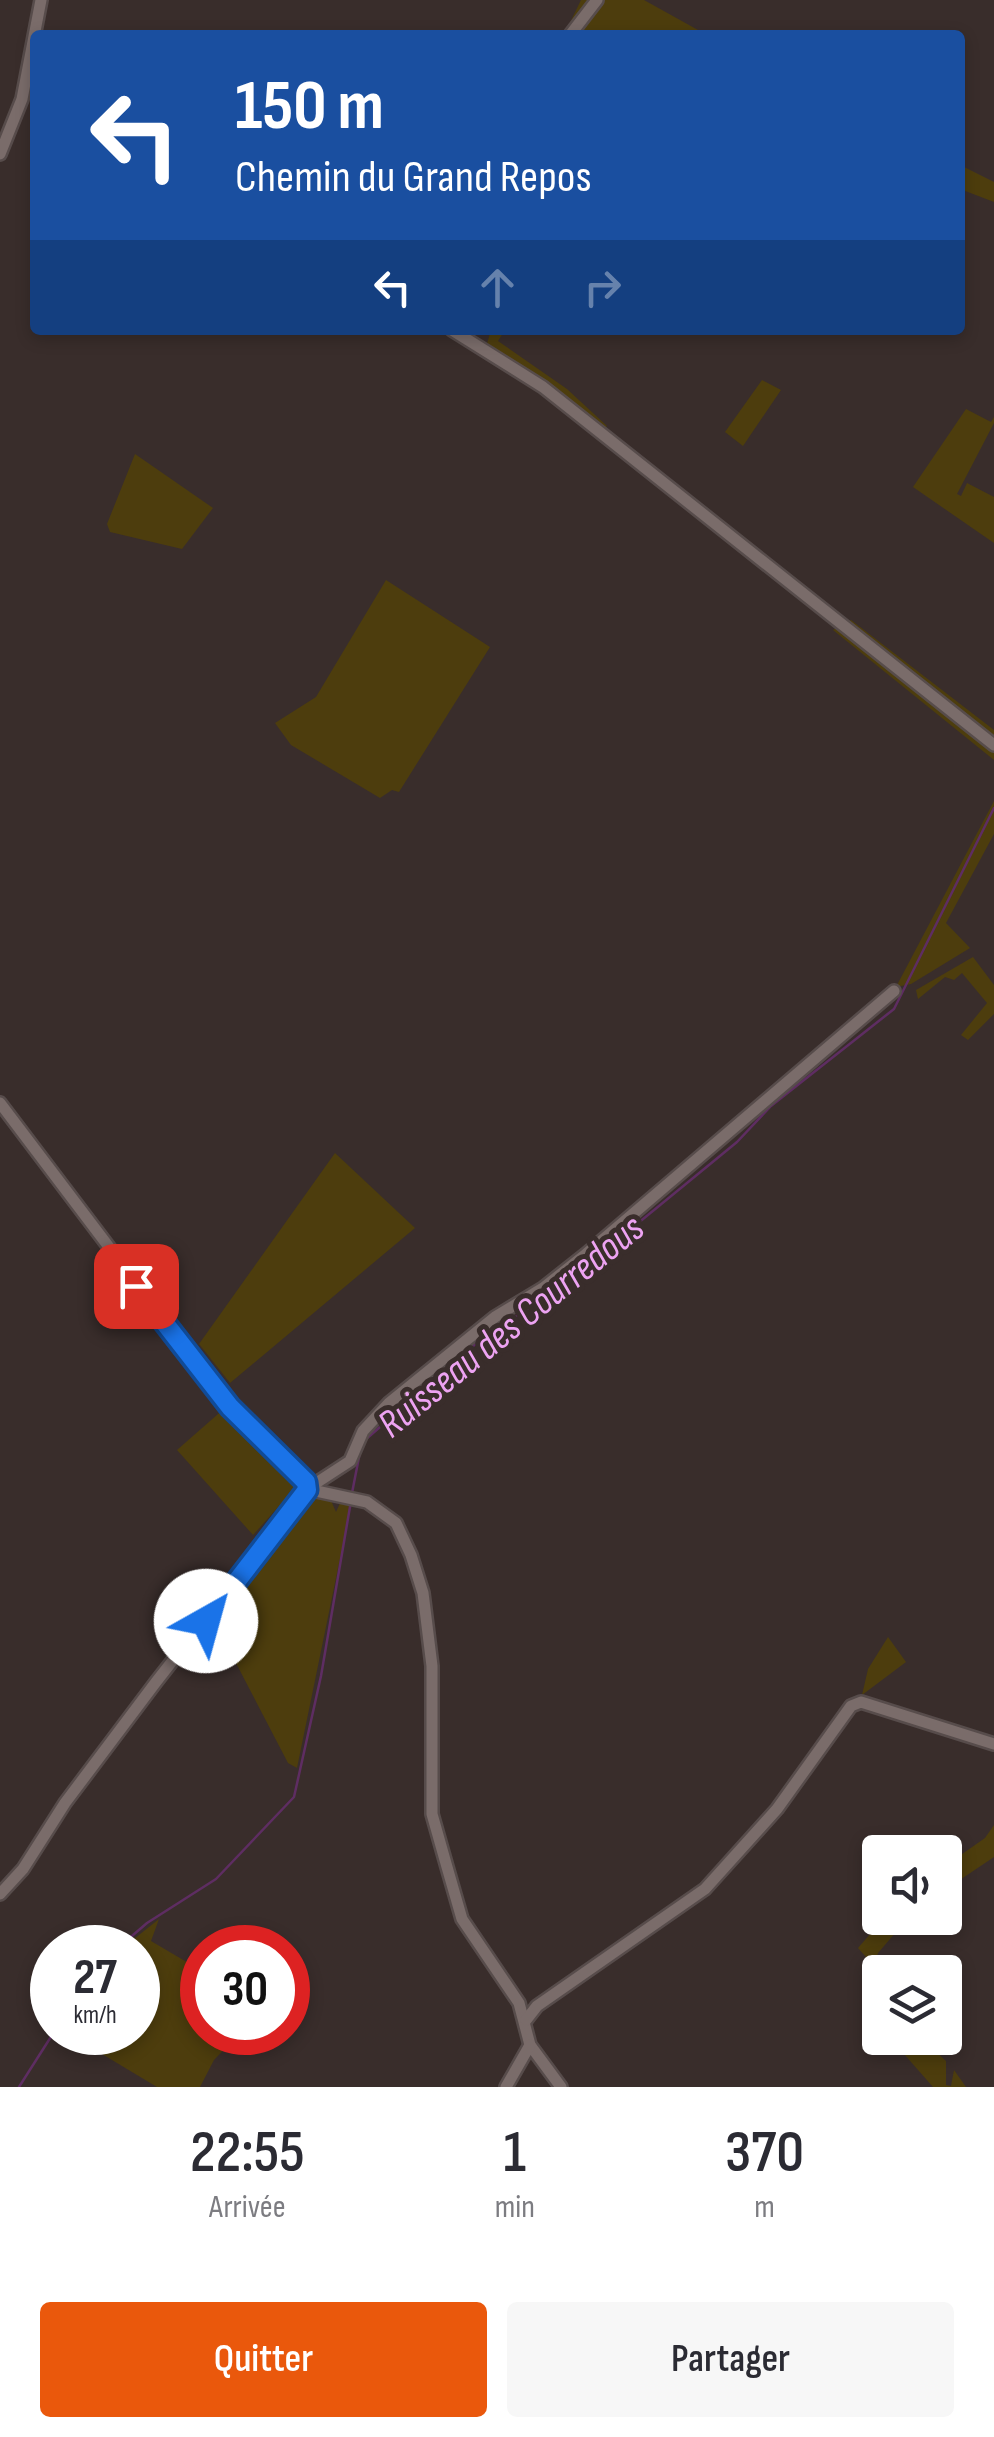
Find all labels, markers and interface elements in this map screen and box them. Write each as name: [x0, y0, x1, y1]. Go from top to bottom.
text: 150 m: [235, 65, 384, 149]
icon: left: [70, 70, 200, 200]
text: Chemin du Grand Repos: [235, 150, 592, 205]
icon: left: [365, 260, 420, 315]
icon: ahead: [470, 260, 525, 315]
icon: right: [575, 260, 630, 315]
water label: Ruisseau des Courredous: [369, 1205, 654, 1448]
pin: [94, 1244, 179, 1329]
icon: arrive: [109, 1259, 164, 1314]
position arrow: [154, 1569, 258, 1673]
map controls: [862, 1835, 962, 2055]
button: sound: [862, 1835, 962, 1935]
speed limit sign: 30: [180, 1925, 310, 2055]
text: 27: [73, 1948, 117, 2008]
button: layers: [862, 1955, 962, 2055]
text: km/h: [73, 2000, 117, 2031]
text: 22:55: [190, 2117, 305, 2189]
text: 1: [504, 2117, 526, 2189]
text: 370: [725, 2117, 804, 2189]
text: Arrivée: [209, 2188, 286, 2227]
text: min: [495, 2188, 535, 2227]
text: m: [754, 2188, 775, 2227]
button: Quitter: [40, 2302, 487, 2417]
button: Partager: [507, 2302, 954, 2417]

